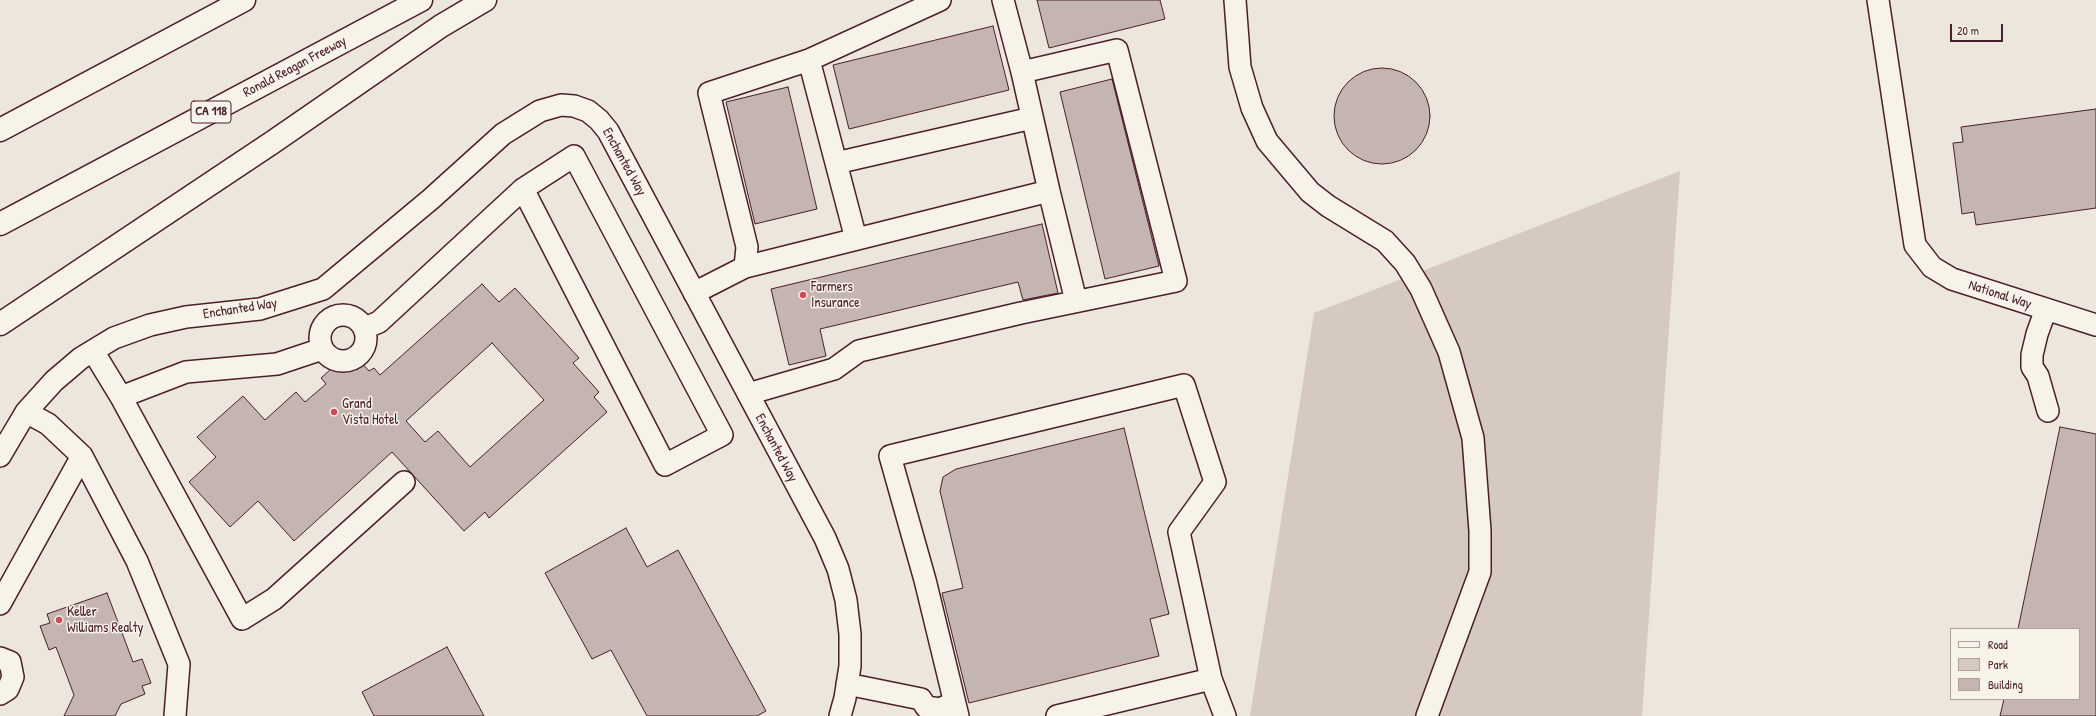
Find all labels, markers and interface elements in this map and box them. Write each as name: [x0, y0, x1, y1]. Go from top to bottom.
scale bar: [1952, 16, 2005, 42]
text: 20 m: [1957, 22, 1979, 39]
street label: Ronald Reagan Freeway: [240, 33, 350, 101]
road number: CA 118: [191, 101, 231, 123]
street label: Enchanted Way: [599, 125, 649, 199]
street label: National Way: [1966, 277, 2034, 313]
place label: Farmers Insurance: [811, 279, 860, 312]
marker: Farmers Insurance: [798, 290, 808, 300]
street label: Enchanted Way: [202, 295, 278, 323]
place label: Grand Vista Hotel: [342, 396, 398, 428]
marker: Grand Vista Hotel: [329, 407, 339, 417]
street label: Enchanted Way: [751, 411, 801, 485]
place label: Keller Williams Realty: [67, 604, 143, 636]
marker: Keller Williams Realty: [54, 615, 64, 625]
legend: [1950, 628, 2080, 700]
text: Road: [1988, 636, 2008, 653]
text: Park: [1988, 656, 2008, 673]
text: Building: [1988, 676, 2023, 693]

